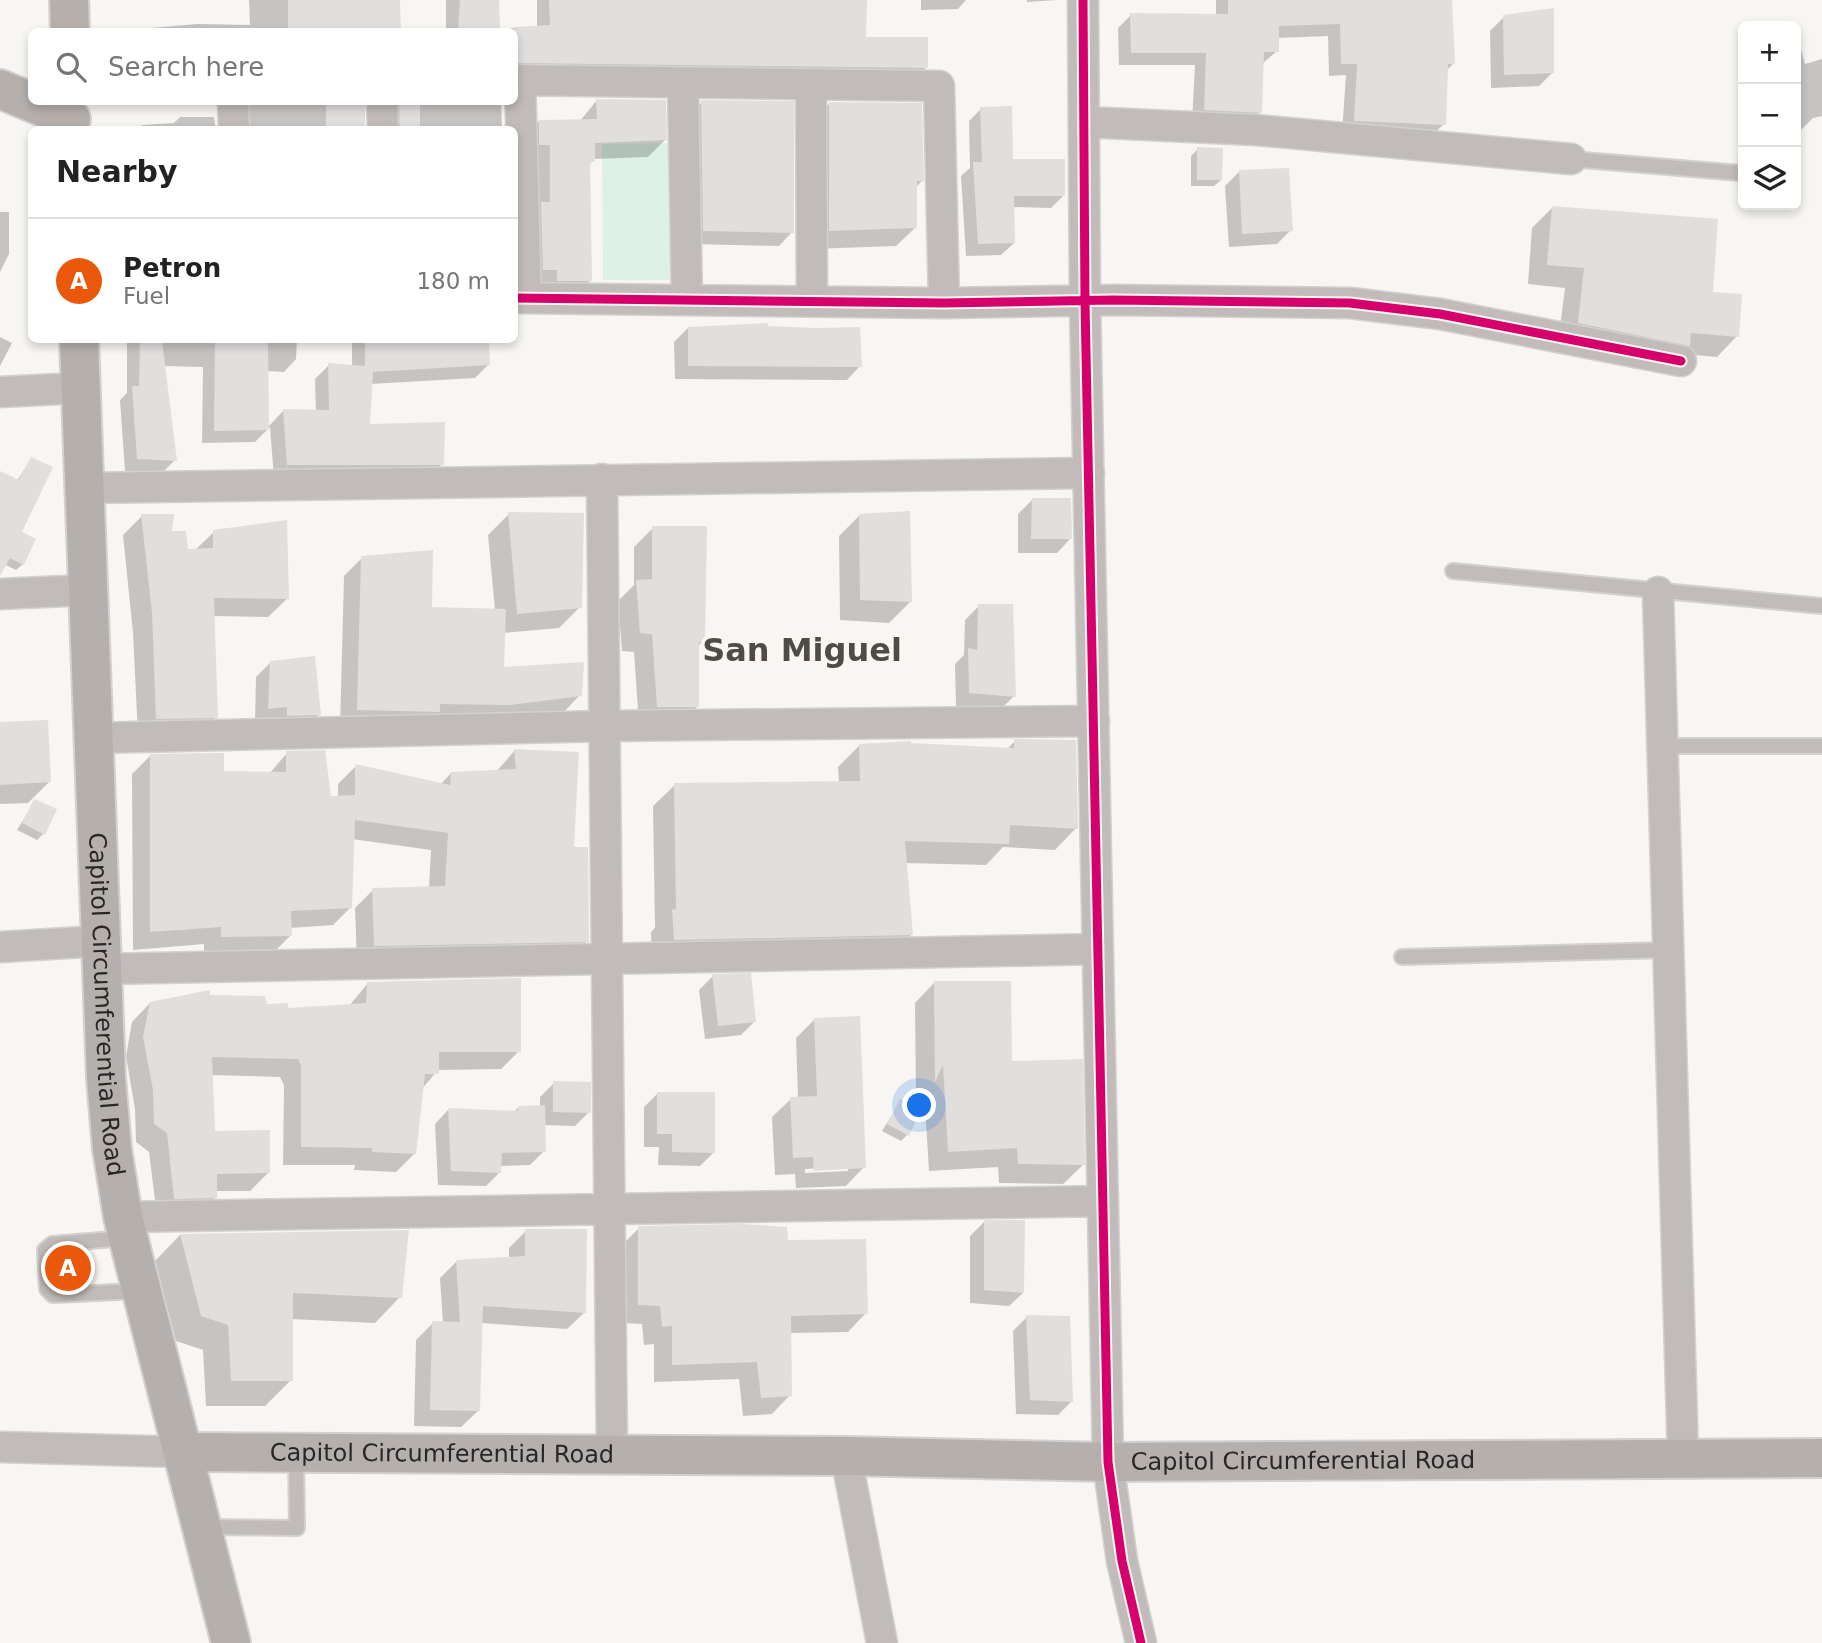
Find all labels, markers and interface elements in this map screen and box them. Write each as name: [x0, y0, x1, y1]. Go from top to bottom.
map controls: [1738, 21, 1801, 210]
button: +: [1738, 21, 1801, 84]
search box: [28, 28, 518, 105]
icon: search: [52, 48, 90, 86]
text: Search here: [108, 52, 264, 82]
button: −: [1738, 84, 1801, 147]
button: layers: [1738, 147, 1801, 210]
text: Nearby: [56, 154, 178, 189]
text: Petron: [123, 253, 221, 283]
text: A: [70, 268, 88, 294]
text: 180 m: [416, 268, 490, 294]
text: Fuel: [123, 283, 170, 309]
district label: San Miguel: [702, 631, 902, 669]
street label: Capitol Circumferential Road: [83, 832, 130, 1178]
your location: [902, 1088, 936, 1122]
pin: A: [45, 1242, 91, 1294]
street label: Capitol Circumferential Road: [270, 1439, 614, 1469]
street label: Capitol Circumferential Road: [1131, 1446, 1475, 1476]

